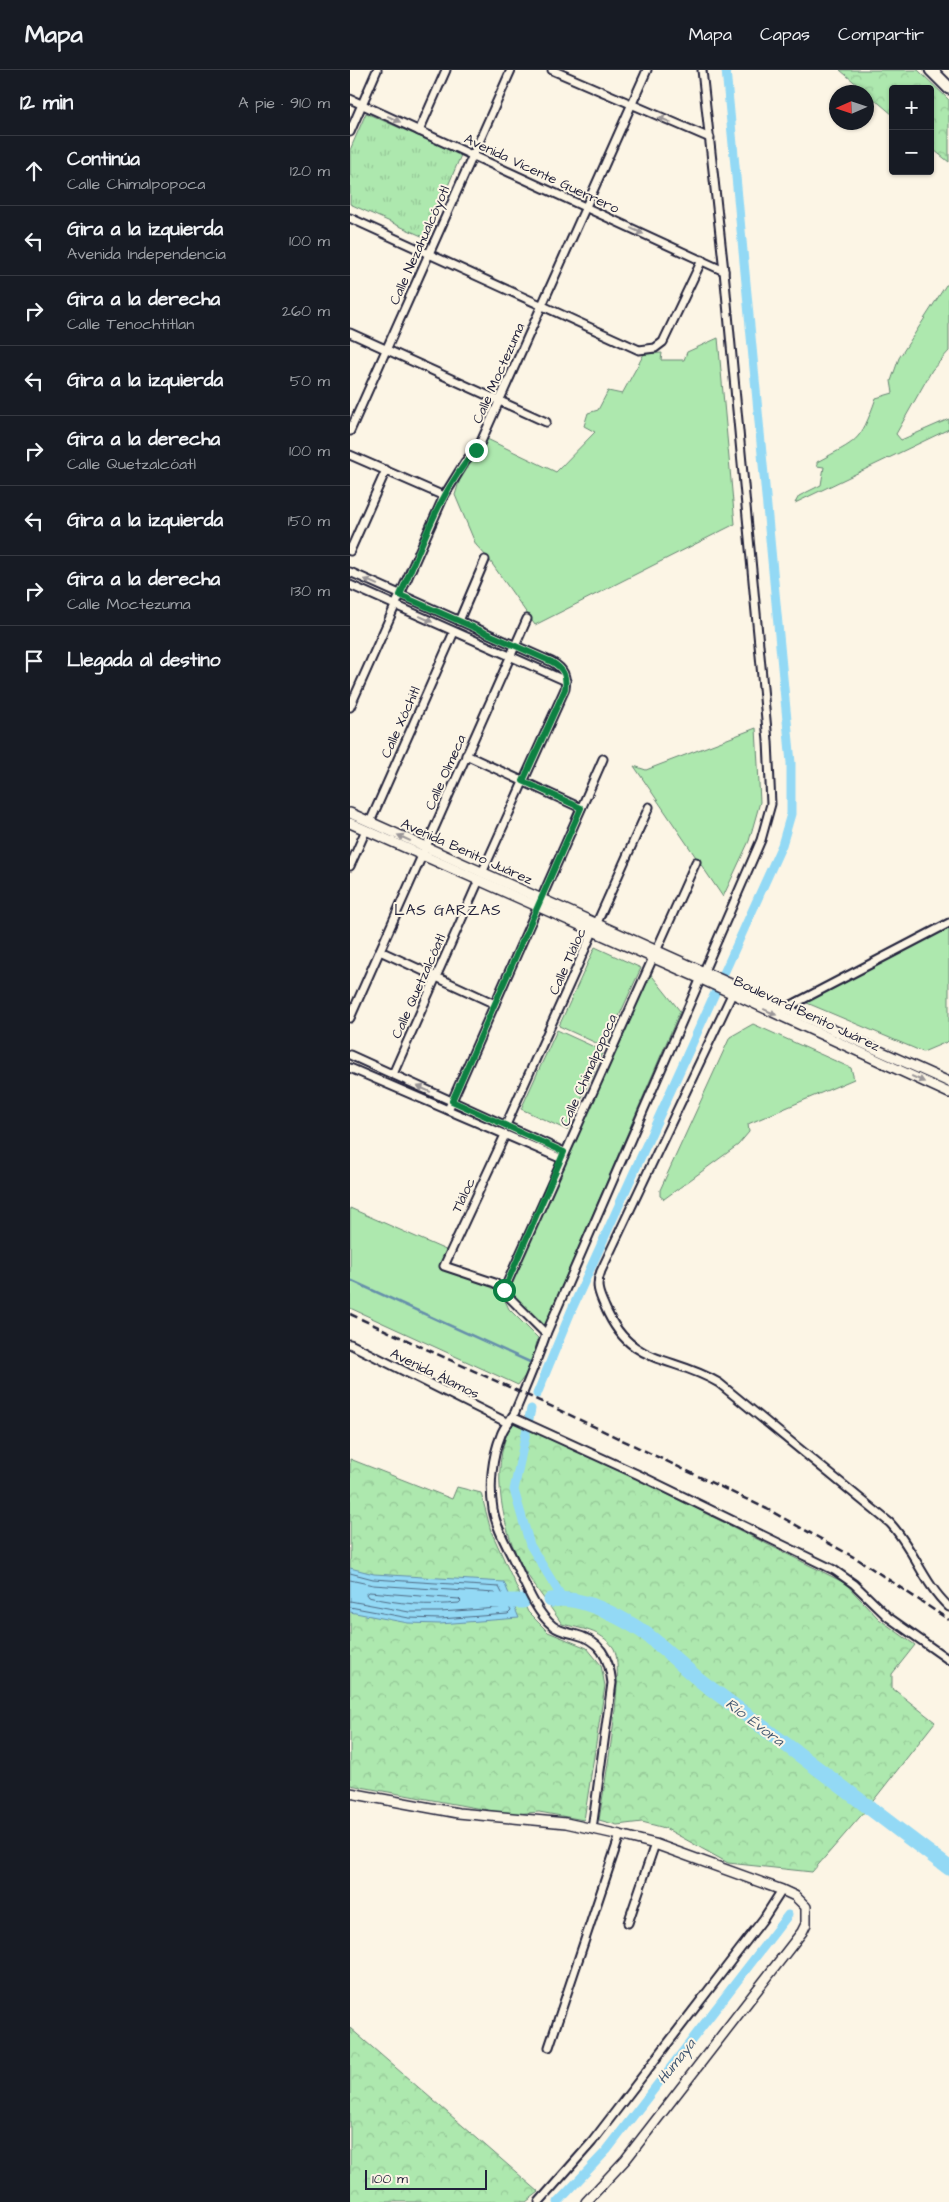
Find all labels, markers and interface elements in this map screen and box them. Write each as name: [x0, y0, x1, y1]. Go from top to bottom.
text: Mapa: [25, 18, 83, 52]
text: Mapa: [689, 22, 732, 47]
text: Capas: [760, 22, 810, 47]
text: Compartir: [838, 22, 924, 47]
north arrow: [829, 85, 874, 130]
map controls: [889, 85, 934, 175]
button: +: [889, 85, 934, 130]
text: 12 min: [20, 88, 73, 117]
text: A pie · 910 m: [238, 92, 330, 114]
one-way arrow: [658, 115, 672, 123]
one-way arrow: [387, 116, 401, 124]
street label: Avenida Vicente Guerrero: [461, 129, 622, 219]
button: −: [889, 130, 934, 175]
text: Continúa: [67, 146, 140, 173]
icon: ahead: [20, 157, 48, 185]
text: 120 m: [290, 160, 330, 182]
text: Calle Chimalpopoca: [67, 173, 205, 195]
street label: Calle Nezahualcóyotl: [385, 183, 455, 308]
text: Gira a la izquierda: [67, 216, 223, 243]
icon: left: [20, 227, 48, 255]
one-way arrow: [630, 227, 644, 235]
text: 100 m: [289, 230, 330, 252]
text: Avenida Independencia: [67, 243, 226, 265]
text: Gira a la derecha: [67, 286, 220, 313]
icon: right: [20, 297, 48, 325]
text: 260 m: [282, 300, 330, 322]
text: Calle Tenochtitlan: [67, 313, 194, 335]
street label: Calle Moctezuma: [468, 320, 530, 427]
icon: left: [20, 367, 48, 395]
text: Gira a la izquierda: [67, 367, 223, 394]
text: 50 m: [290, 370, 330, 392]
text: Gira a la derecha: [67, 426, 220, 453]
icon: right: [20, 437, 48, 465]
route end: [465, 439, 488, 462]
text: 100 m: [289, 440, 330, 462]
text: Calle Quetzalcóatl: [67, 453, 196, 475]
icon: left: [20, 507, 48, 535]
text: Gira a la izquierda: [67, 507, 223, 534]
text: 150 m: [288, 510, 330, 532]
text: Gira a la derecha: [67, 566, 220, 593]
icon: right: [20, 577, 48, 605]
one-way arrow: [364, 577, 378, 585]
text: 130 m: [291, 580, 330, 602]
text: Calle Moctezuma: [67, 593, 191, 615]
one-way arrow: [419, 616, 433, 624]
icon: arrive: [20, 647, 48, 675]
text: Llegada al destino: [67, 647, 220, 674]
street label: Calle Xóchitl: [376, 683, 426, 761]
street label: Calle Olmeca: [420, 731, 471, 813]
street label: Avenida Benito Juárez: [397, 814, 536, 890]
one-way arrow: [397, 833, 411, 841]
district label: LAS GARZAS: [394, 900, 502, 921]
street label: Calle Tláloc: [544, 925, 592, 998]
street label: Calle Quetzalcóatl: [387, 931, 451, 1042]
street label: Boulevard Benito Juárez: [730, 971, 883, 1057]
one-way arrow: [763, 1008, 777, 1016]
street label: Calle Chimalpopoca: [555, 1011, 623, 1130]
one-way arrow: [911, 1076, 925, 1084]
one-way arrow: [417, 1084, 431, 1092]
street label: Tláloc: [447, 1174, 481, 1216]
route start: [493, 1279, 516, 1302]
street label: Avenida Álamos: [387, 1344, 483, 1404]
water label: Río Évora: [721, 1693, 789, 1752]
water label: Humaya: [652, 2033, 702, 2089]
scale bar: [365, 2167, 488, 2190]
text: 100 m: [372, 2169, 408, 2189]

